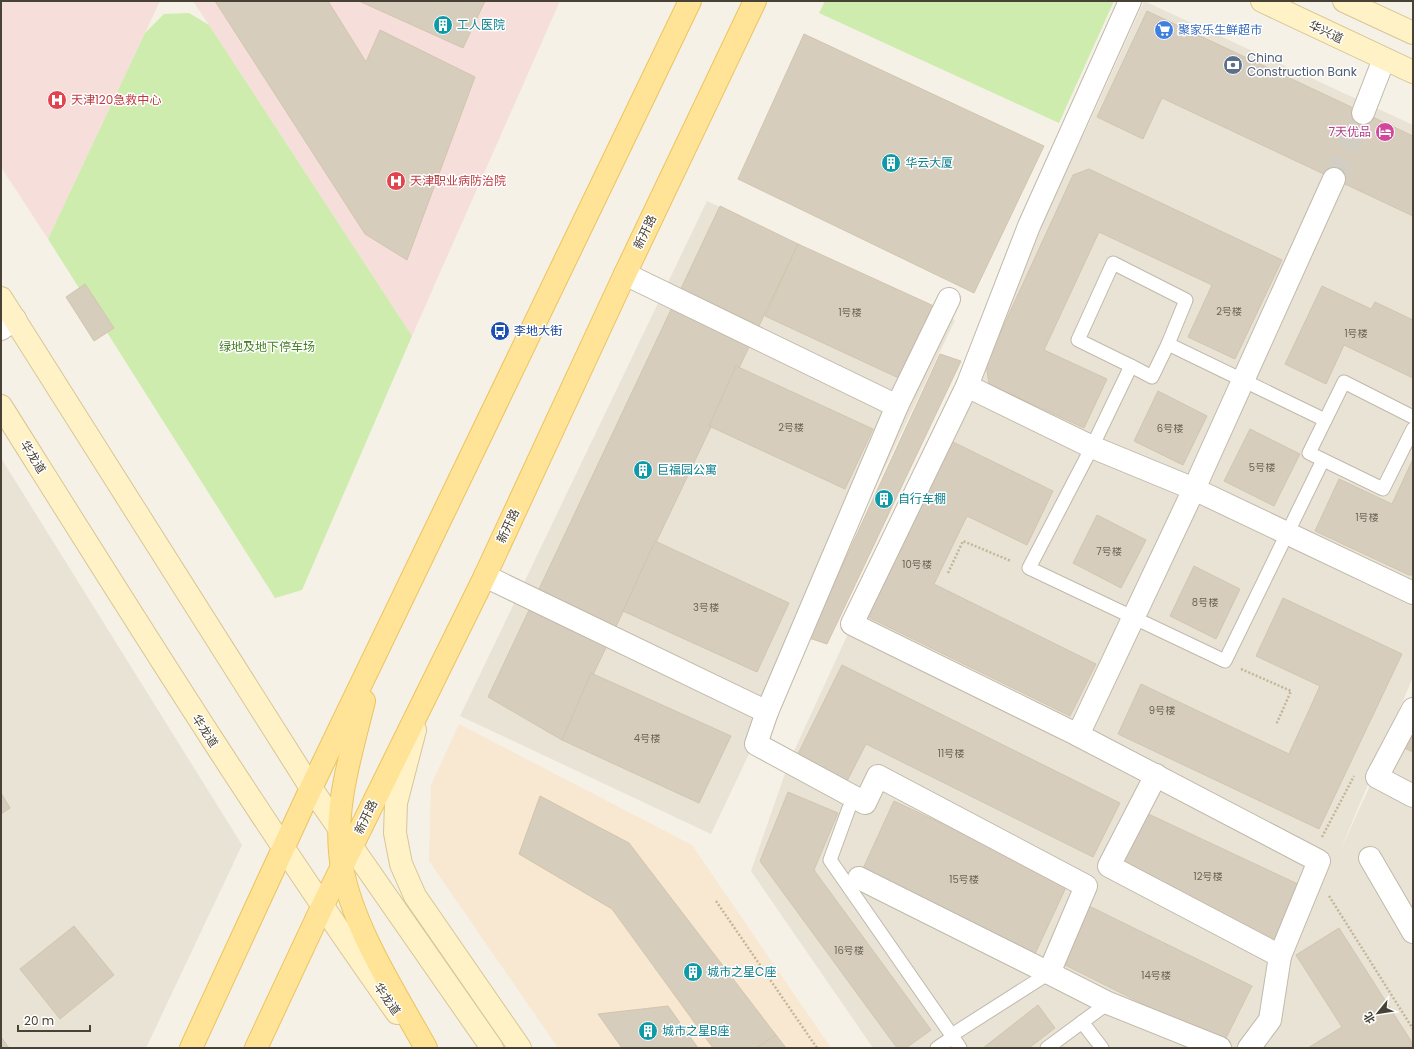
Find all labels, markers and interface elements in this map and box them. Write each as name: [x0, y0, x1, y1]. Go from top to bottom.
building icon: 工人医院: [432, 14, 454, 36]
place label: 工人医院: [457, 16, 505, 33]
street label: 华兴道: [1306, 16, 1346, 47]
supermarket icon: 聚家乐生鲜超市: [1153, 19, 1175, 41]
place label: 聚家乐生鲜超市: [1178, 21, 1262, 38]
place label: China Construction Bank: [1247, 49, 1358, 80]
bank icon: China Construction Bank: [1222, 54, 1244, 76]
hospital icon: 天津120急救中心: [46, 89, 68, 111]
place label: 天津120急救中心: [71, 91, 161, 108]
hotel icon: 7天优品: [1374, 121, 1396, 143]
place label: 7天优品: [1328, 123, 1371, 140]
building icon: 华云大厦: [880, 152, 902, 174]
place label: 华云大厦: [905, 154, 953, 171]
hospital icon: 天津职业病防治院: [385, 170, 407, 192]
place label: 天津职业病防治院: [410, 172, 506, 189]
street label: 新开路: [629, 212, 660, 252]
house number: 2号楼: [1216, 304, 1242, 319]
house number: 1号楼: [838, 305, 862, 320]
bus stop icon: 李地大街: [489, 320, 511, 342]
place label: 李地大街: [514, 322, 562, 339]
house number: 1号楼: [1344, 326, 1368, 341]
park label: 绿地及地下停车场: [219, 338, 315, 355]
house number: 2号楼: [778, 420, 804, 435]
house number: 6号楼: [1157, 421, 1183, 436]
street label: 华龙道: [17, 437, 50, 477]
building icon: 巨福园公寓: [632, 459, 654, 481]
house number: 5号楼: [1249, 460, 1275, 475]
place label: 巨福园公寓: [657, 461, 717, 478]
building icon: 自行车棚: [873, 488, 895, 510]
place label: 自行车棚: [898, 490, 946, 507]
street label: 新开路: [492, 506, 523, 546]
house number: 1号楼: [1355, 510, 1379, 525]
house number: 7号楼: [1096, 544, 1122, 559]
house number: 10号楼: [902, 557, 932, 572]
house number: 8号楼: [1192, 595, 1218, 610]
house number: 3号楼: [693, 600, 719, 615]
house number: 9号楼: [1149, 703, 1175, 718]
street label: 华龙道: [188, 711, 222, 750]
house number: 4号楼: [634, 731, 660, 746]
house number: 11号楼: [938, 746, 964, 761]
street label: 新开路: [350, 797, 381, 837]
house number: 12号楼: [1194, 869, 1222, 884]
house number: 15号楼: [949, 872, 979, 887]
house number: 16号楼: [834, 943, 864, 958]
building icon: 城市之星C座: [682, 961, 704, 983]
place label: 城市之星C座: [707, 963, 776, 980]
house number: 14号楼: [1141, 968, 1171, 983]
street label: 华龙道: [370, 979, 405, 1018]
north arrow: [1358, 993, 1398, 1033]
scale bar: [18, 1007, 90, 1033]
text: 北: [1360, 1009, 1379, 1027]
text: 20 m: [24, 1012, 54, 1029]
building icon: 城市之星B座: [637, 1020, 659, 1042]
place label: 城市之星B座: [662, 1022, 729, 1039]

